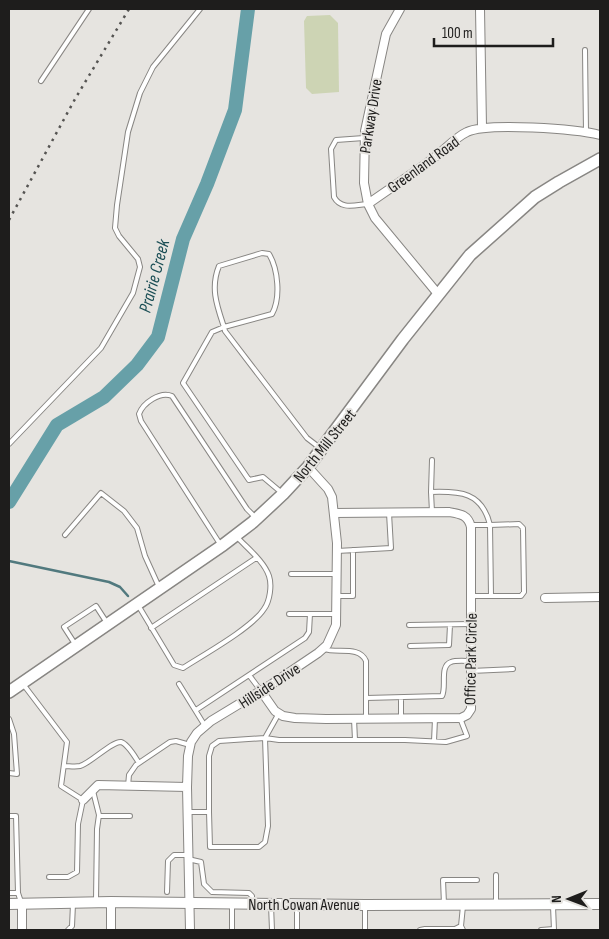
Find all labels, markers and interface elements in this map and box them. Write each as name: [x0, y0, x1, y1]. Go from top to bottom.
scale bar: [434, 15, 553, 47]
text: 100 m: [442, 24, 473, 43]
street label: Parkway Drive: [356, 78, 387, 155]
street label: Greenland Road: [384, 133, 463, 198]
water label: Prairie Creek: [135, 236, 175, 315]
street label: North Mill Street: [290, 405, 361, 486]
street label: Office Park Circle: [461, 613, 482, 705]
street label: Hillside Drive: [236, 659, 304, 713]
north arrow: [544, 874, 594, 924]
text: N: [548, 895, 565, 903]
street label: North Cowan Avenue: [248, 896, 360, 915]

